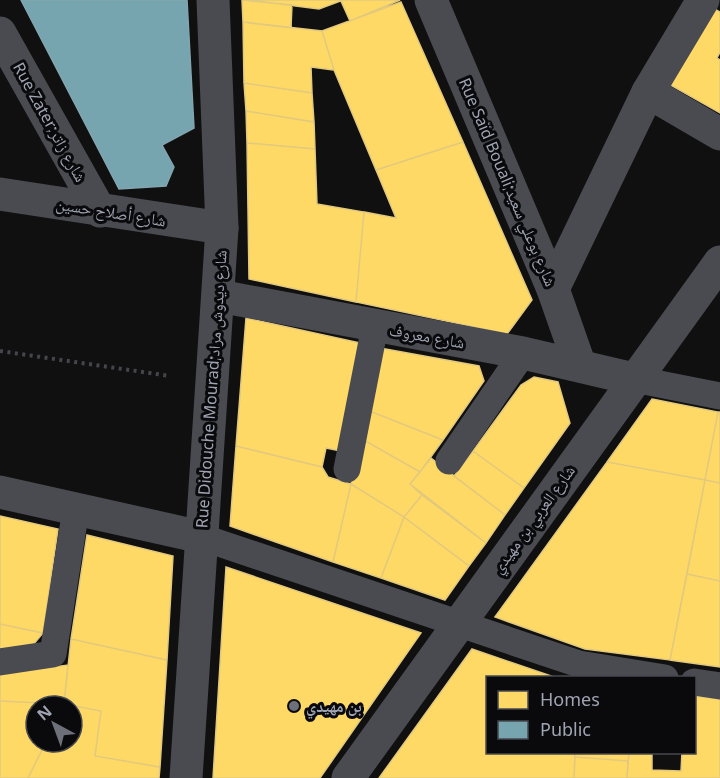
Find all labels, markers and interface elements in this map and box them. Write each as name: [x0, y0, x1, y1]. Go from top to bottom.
street label: Rue Zater;شارع زاتر: [8, 58, 92, 186]
street label: Rue Saïd Bouali;شارع بوعلي سعيد: [452, 74, 562, 290]
street label: شارع أصلاح حسين: [54, 192, 168, 232]
street label: Rue Didouche Mourad;شارع ديدوش مراد: [190, 249, 232, 529]
street label: شارع معروف: [388, 319, 466, 353]
street label: شارع العربي بن مهيدي: [486, 460, 581, 579]
legend: [486, 676, 696, 754]
text: Homes: [540, 687, 600, 711]
north arrow: [24, 694, 84, 754]
place label: بن مهيدي: [306, 695, 362, 719]
marker: بن مهيدي: [287, 699, 301, 713]
text: N: [32, 700, 56, 725]
text: Public: [540, 717, 591, 741]

